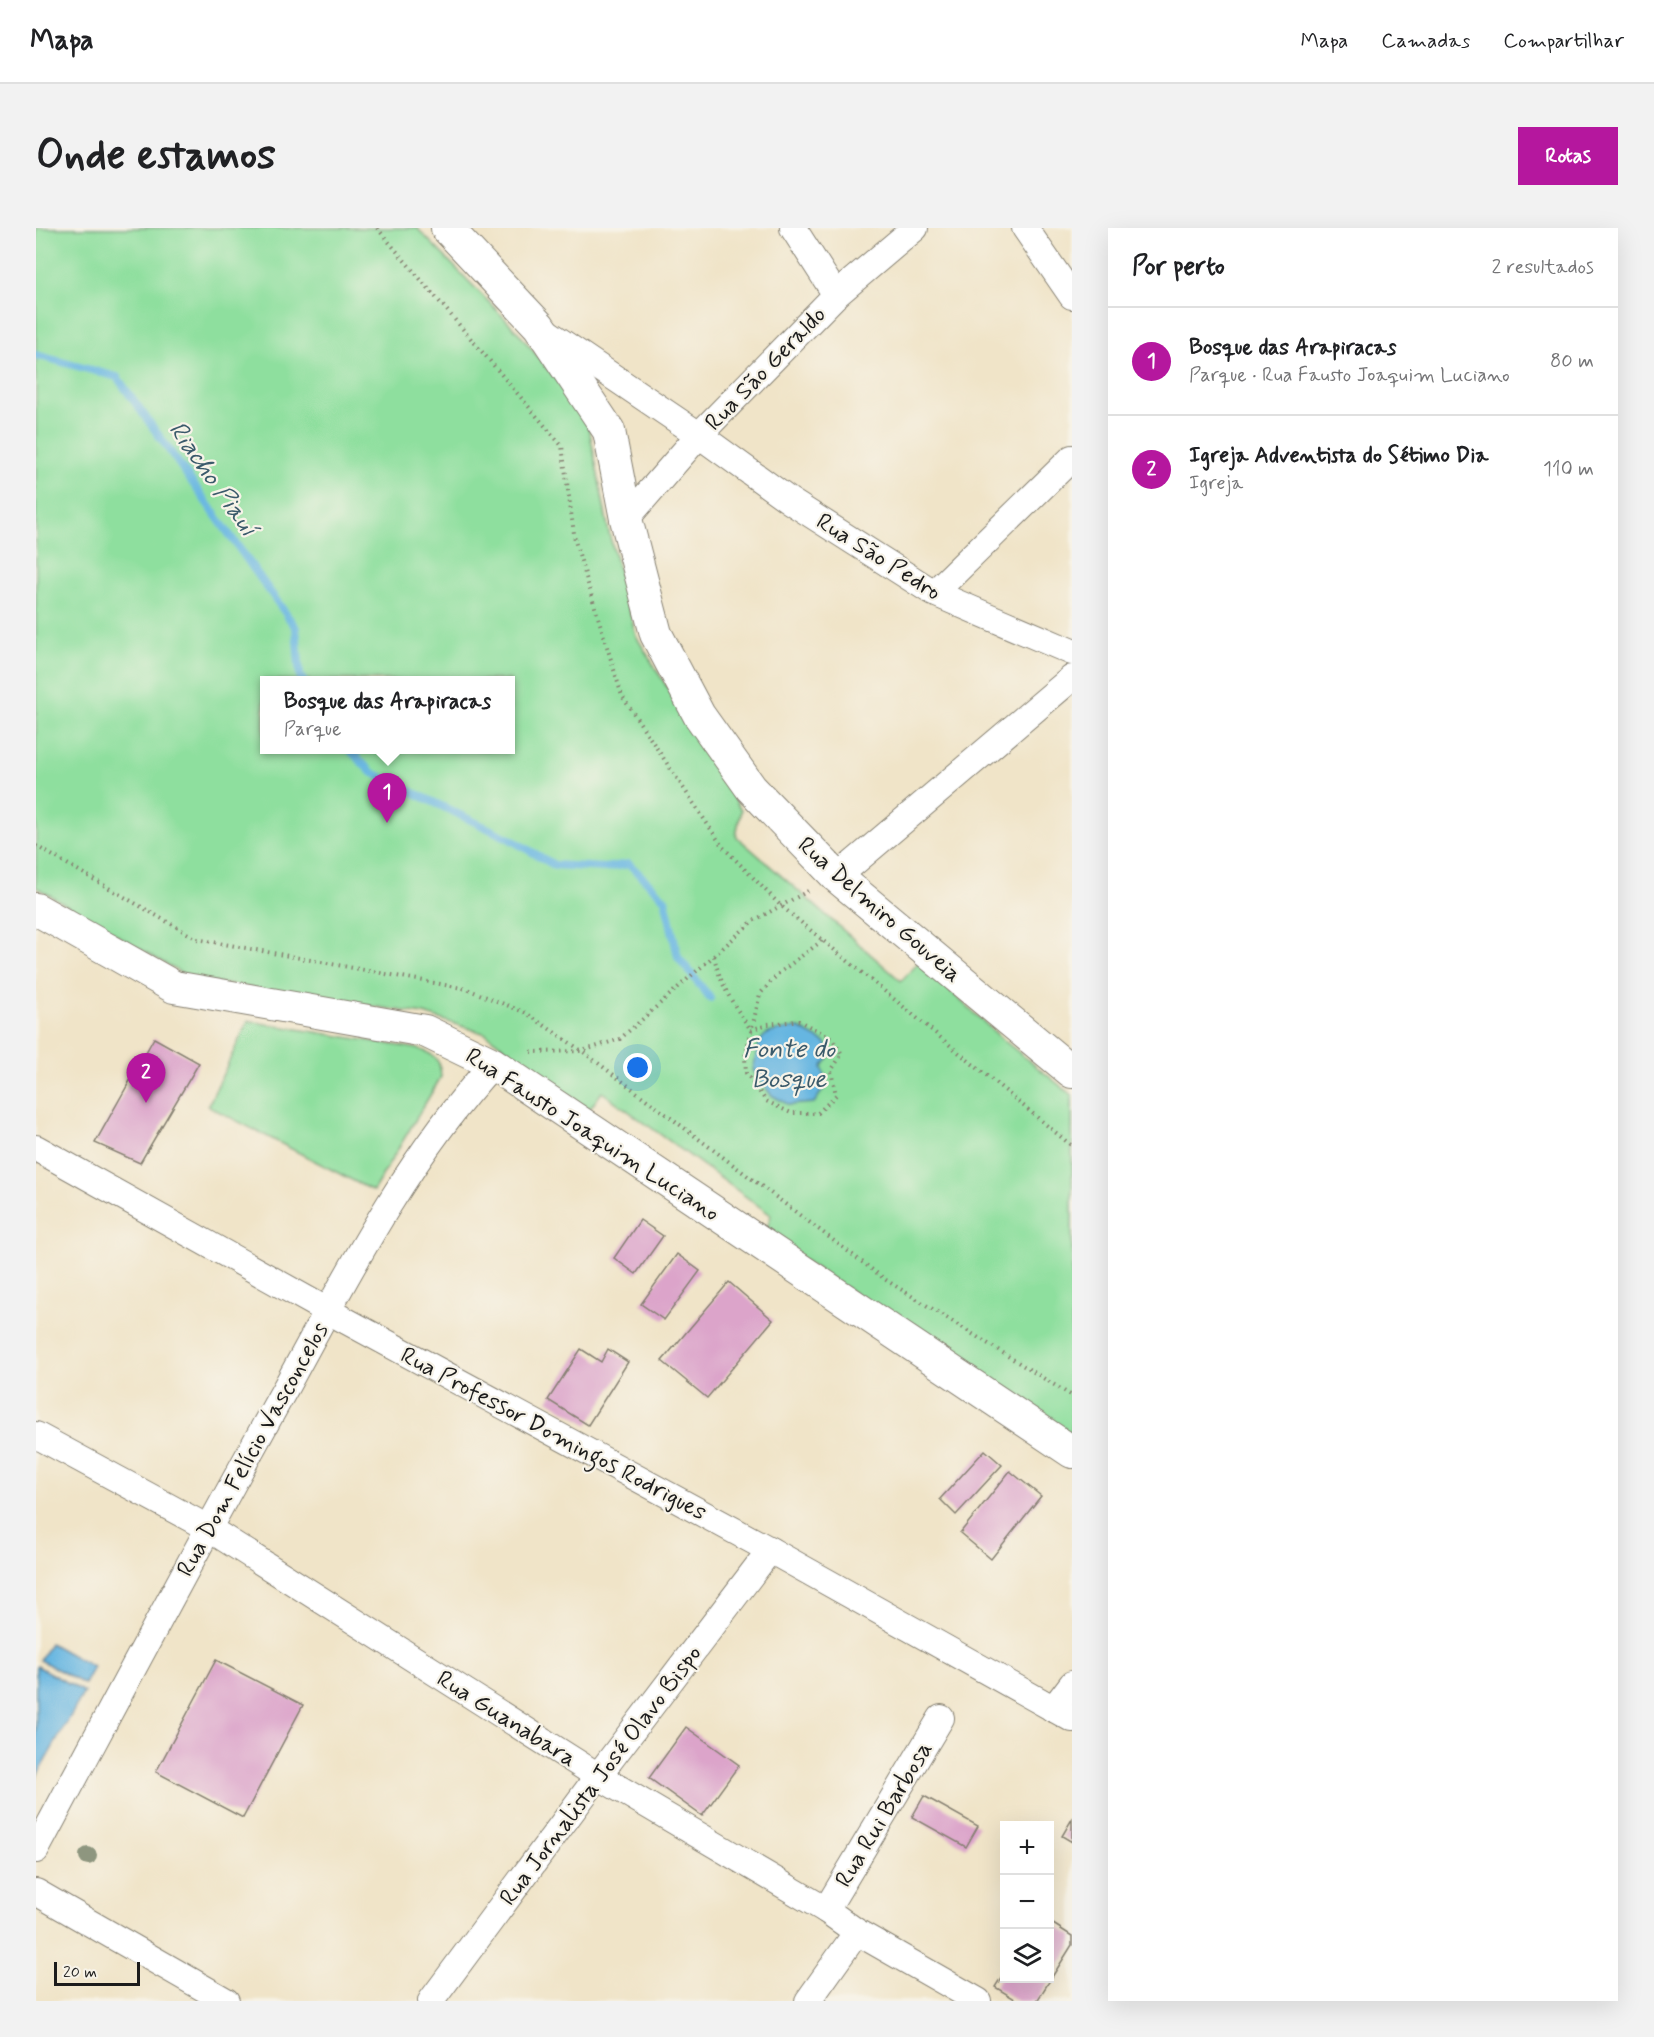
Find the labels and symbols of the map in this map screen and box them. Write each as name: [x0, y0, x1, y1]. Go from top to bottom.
street label: Rua São Geraldo: [699, 300, 833, 438]
water label: Riacho Piauí: [160, 415, 266, 546]
street label: Rua São Pedro: [810, 507, 947, 608]
pin: 1: [368, 774, 406, 823]
street label: Rua Delmiro Gouveia: [790, 830, 968, 990]
water label: Fonte do Bosque: [743, 1033, 836, 1097]
street label: Rua Fausto Joaquim Luciano: [459, 1041, 725, 1229]
your location: [623, 1053, 652, 1082]
pin: 2: [126, 1054, 166, 1103]
street label: Rua Dom Felício Vasconcelos: [170, 1317, 336, 1582]
street label: Rua Professor Domingos Rodrigues: [393, 1340, 712, 1531]
street label: Rua Jornalista José Olavo Bispo: [493, 1639, 709, 1912]
street label: Rua Guanabara: [430, 1664, 582, 1775]
street label: Rua Rui Barbosa: [829, 1736, 940, 1893]
scale bar: [54, 1959, 140, 1986]

